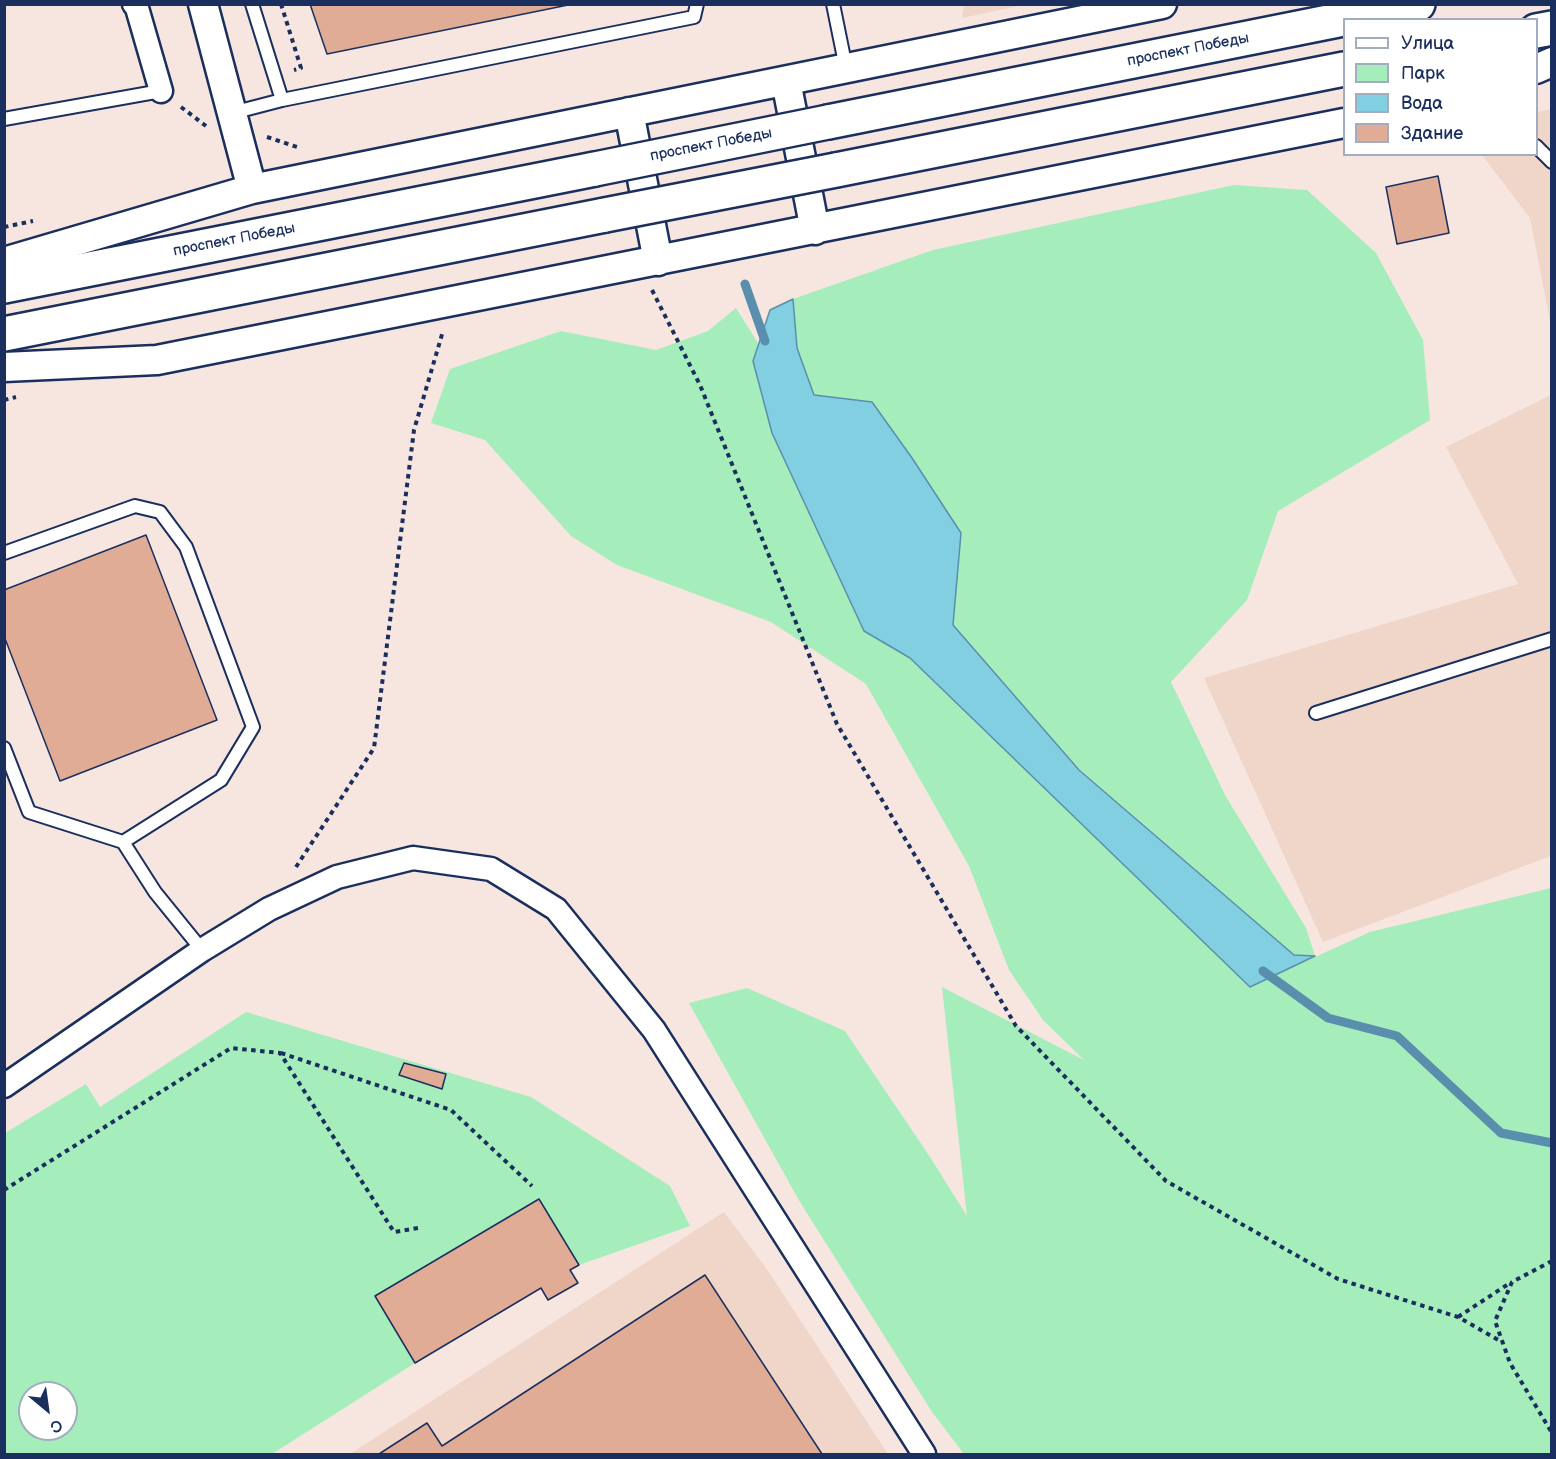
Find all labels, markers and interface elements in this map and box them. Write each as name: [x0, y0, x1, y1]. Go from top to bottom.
legend: [1343, 18, 1538, 156]
street label: проспект Победы: [1125, 29, 1251, 71]
text: Улица: [1401, 33, 1454, 54]
text: Парк: [1401, 63, 1445, 84]
text: Вода: [1401, 93, 1443, 114]
text: Здание: [1401, 123, 1463, 144]
street label: проспект Победы: [648, 124, 774, 166]
street label: проспект Победы: [171, 219, 297, 261]
north arrow: [18, 1381, 78, 1441]
text: С: [47, 1414, 65, 1436]

